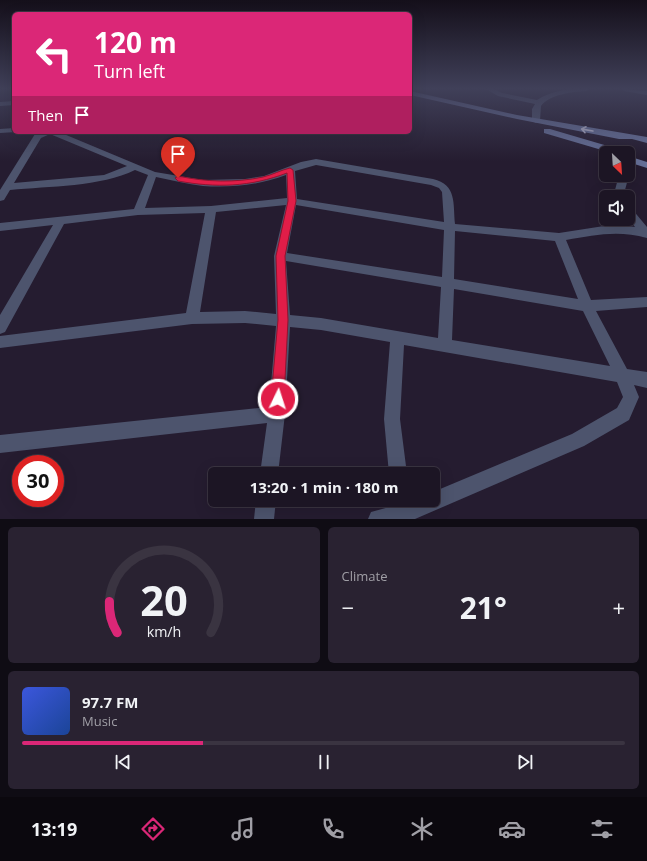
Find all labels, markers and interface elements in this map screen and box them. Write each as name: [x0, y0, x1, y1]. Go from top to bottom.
text: 120 m: [94, 23, 177, 61]
icon: left: [28, 28, 80, 80]
text: Turn left: [94, 59, 165, 83]
icon: arrive: [71, 104, 93, 126]
text: Then: [28, 105, 63, 125]
one-way arrow: [581, 126, 594, 134]
pin: [161, 137, 195, 178]
icon: arrive: [167, 143, 189, 165]
north arrow: [599, 146, 635, 182]
map controls: [599, 146, 635, 226]
button: sound: [599, 190, 635, 226]
position arrow: [257, 378, 299, 420]
speed limit sign: 30: [12, 455, 64, 507]
text: 13:20 · 1 min · 180 m: [250, 477, 398, 497]
text: Climate: [342, 567, 387, 585]
text: 20: [140, 572, 188, 628]
text: 21°: [460, 587, 507, 628]
text: −: [342, 592, 354, 622]
text: +: [612, 592, 625, 622]
text: km/h: [146, 622, 181, 641]
text: 97.7 FM: [82, 692, 138, 712]
text: Music: [82, 712, 117, 730]
icon: previous: [112, 751, 134, 773]
icon: pause: [313, 751, 335, 773]
icon: next: [514, 751, 536, 773]
icon: directions: [139, 815, 167, 843]
icon: music: [229, 815, 257, 843]
icon: phone: [319, 815, 347, 843]
icon: climate: [408, 815, 436, 843]
icon: car: [498, 815, 526, 843]
icon: filters: [588, 815, 616, 843]
text: 13:19: [31, 817, 77, 841]

